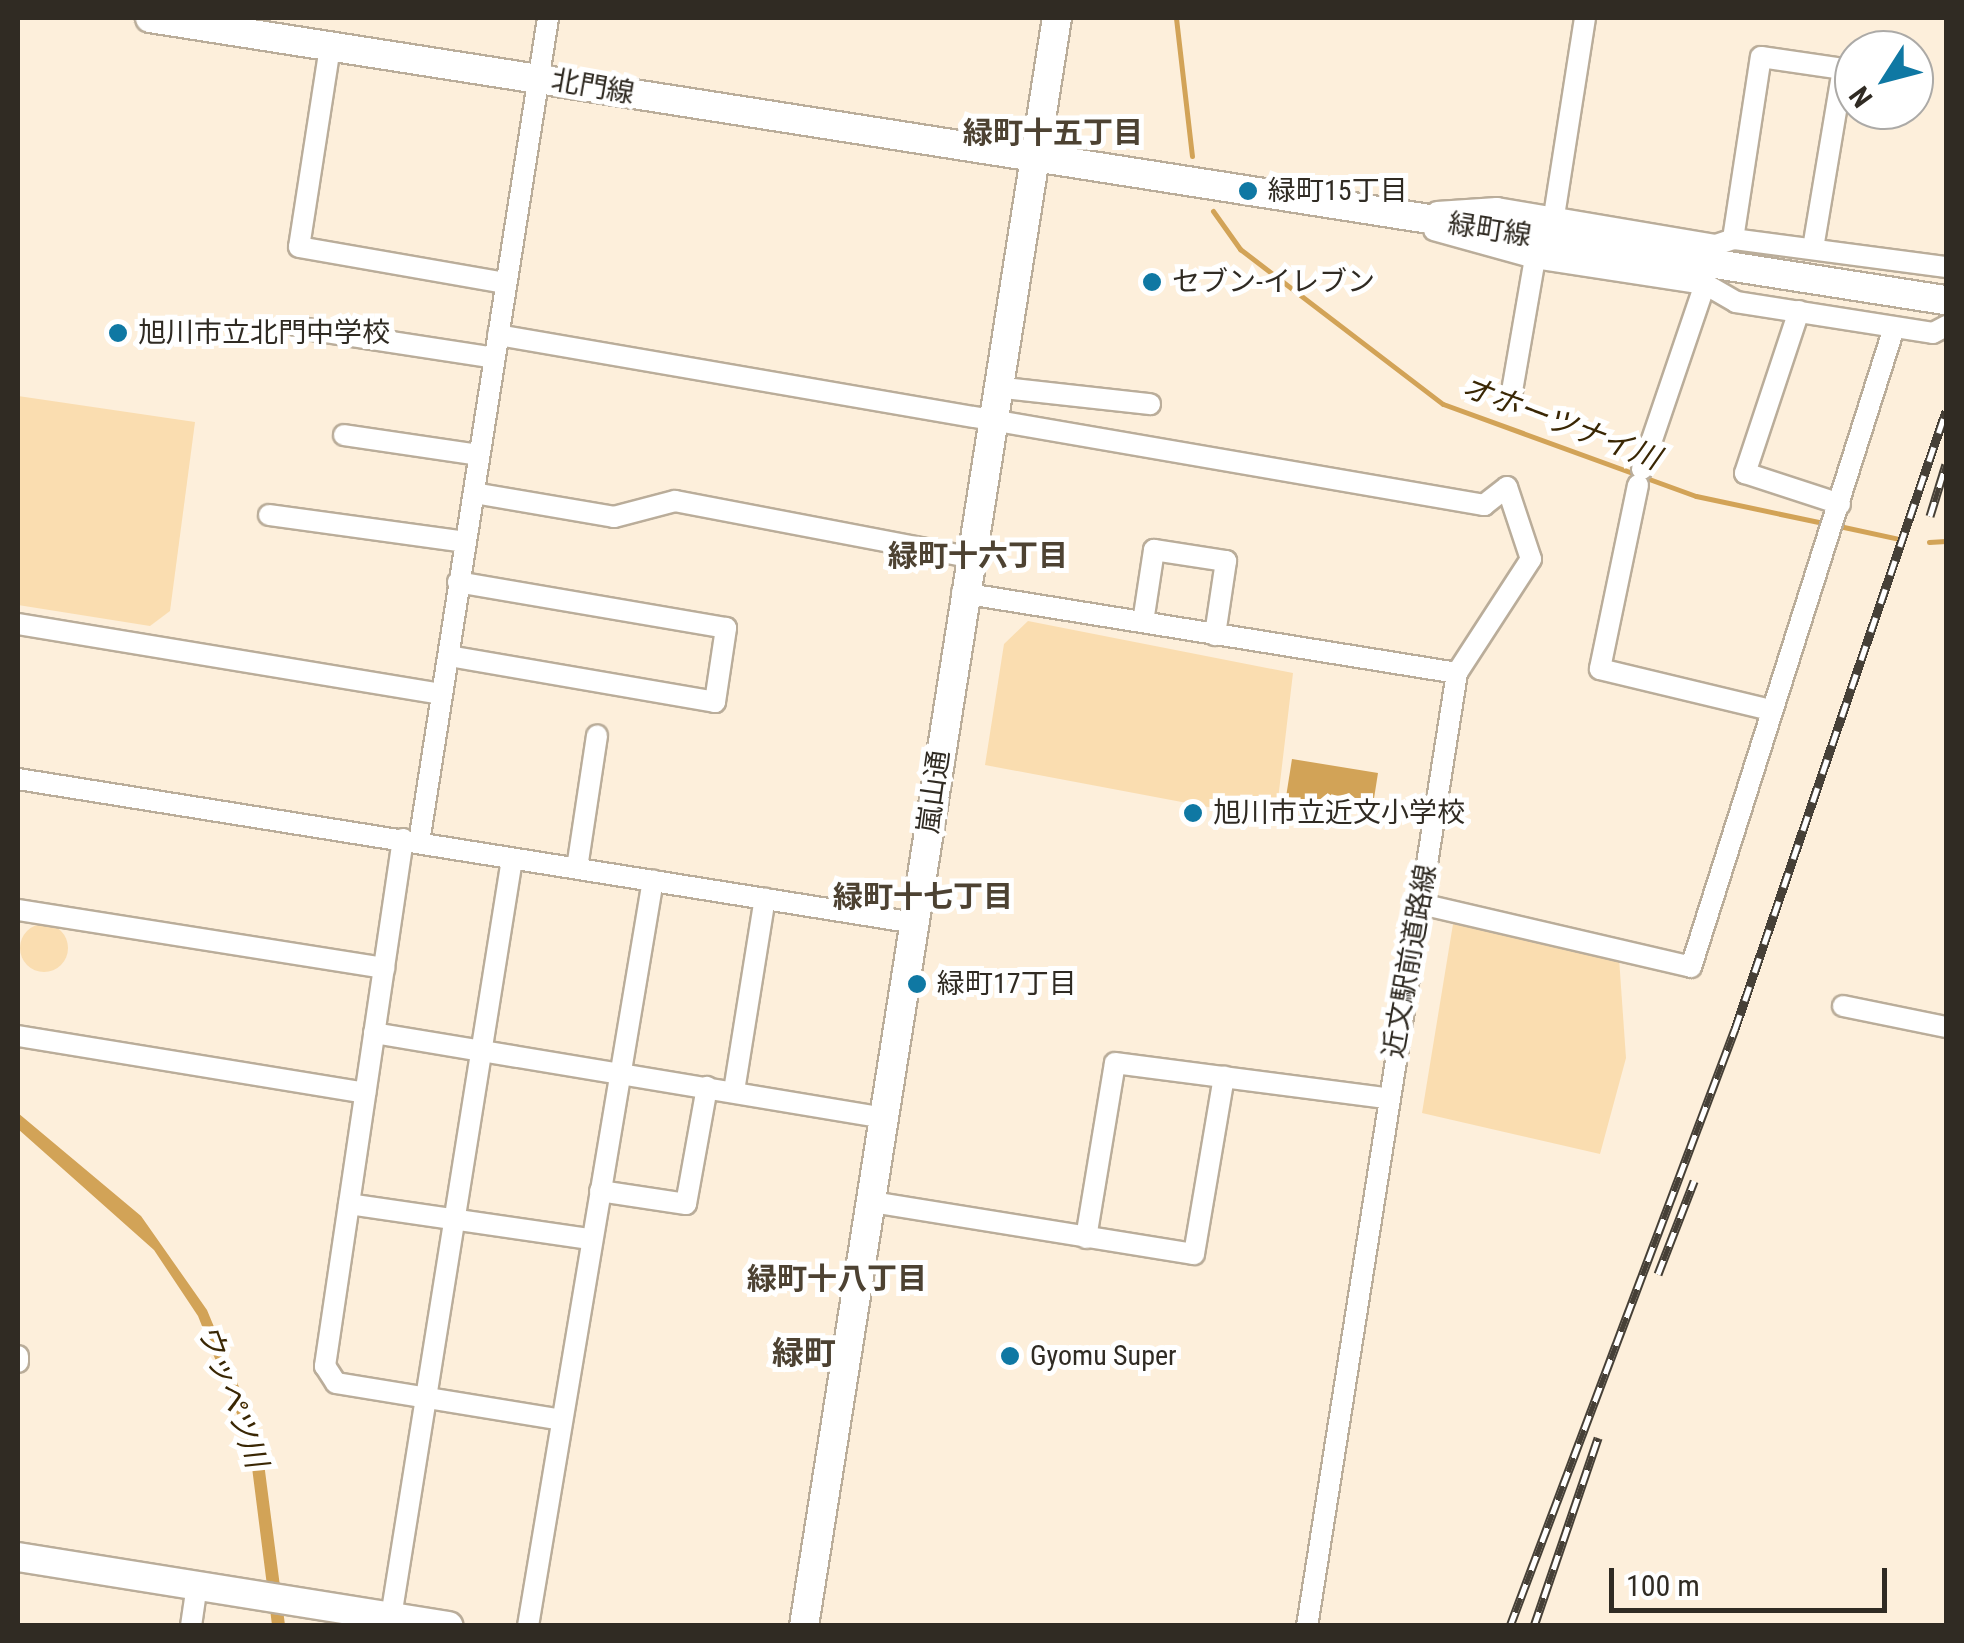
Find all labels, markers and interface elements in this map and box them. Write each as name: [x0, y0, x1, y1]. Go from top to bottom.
north arrow: [1834, 30, 1934, 130]
street label: 北門線: [549, 63, 637, 111]
text: N: [1843, 80, 1879, 113]
district label: 緑町十五丁目: [963, 115, 1143, 151]
place label: 緑町15丁目: [1268, 174, 1408, 208]
marker: 緑町15丁目: [1237, 180, 1259, 202]
street label: 緑町線: [1446, 207, 1534, 253]
place label: セブン-イレブン: [1172, 265, 1375, 299]
marker: セブン-イレブン: [1141, 271, 1163, 293]
place label: 旭川市立北門中学校: [138, 316, 390, 350]
marker: 旭川市立北門中学校: [107, 322, 129, 344]
water label: オホーツナイ川: [1457, 369, 1665, 477]
district label: 緑町十六丁目: [888, 538, 1068, 574]
street label: 嵐山通: [912, 748, 956, 836]
place label: 旭川市立近文小学校: [1213, 796, 1465, 830]
marker: 旭川市立近文小学校: [1182, 802, 1204, 824]
street label: 近文駅前道路線: [1376, 862, 1444, 1060]
district label: 緑町十七丁目: [833, 879, 1013, 915]
place label: 緑町17丁目: [937, 967, 1077, 1001]
marker: 緑町17丁目: [906, 973, 928, 995]
district label: 緑町十八丁目: [747, 1261, 927, 1297]
water label: ウッペツ川: [189, 1319, 275, 1473]
district label: 緑町: [772, 1334, 836, 1372]
place label: Gyomu Super: [1030, 1339, 1177, 1373]
marker: Gyomu Super: [999, 1345, 1021, 1367]
scale bar: [1614, 1548, 1892, 1610]
text: 100 m: [1626, 1568, 1700, 1603]

